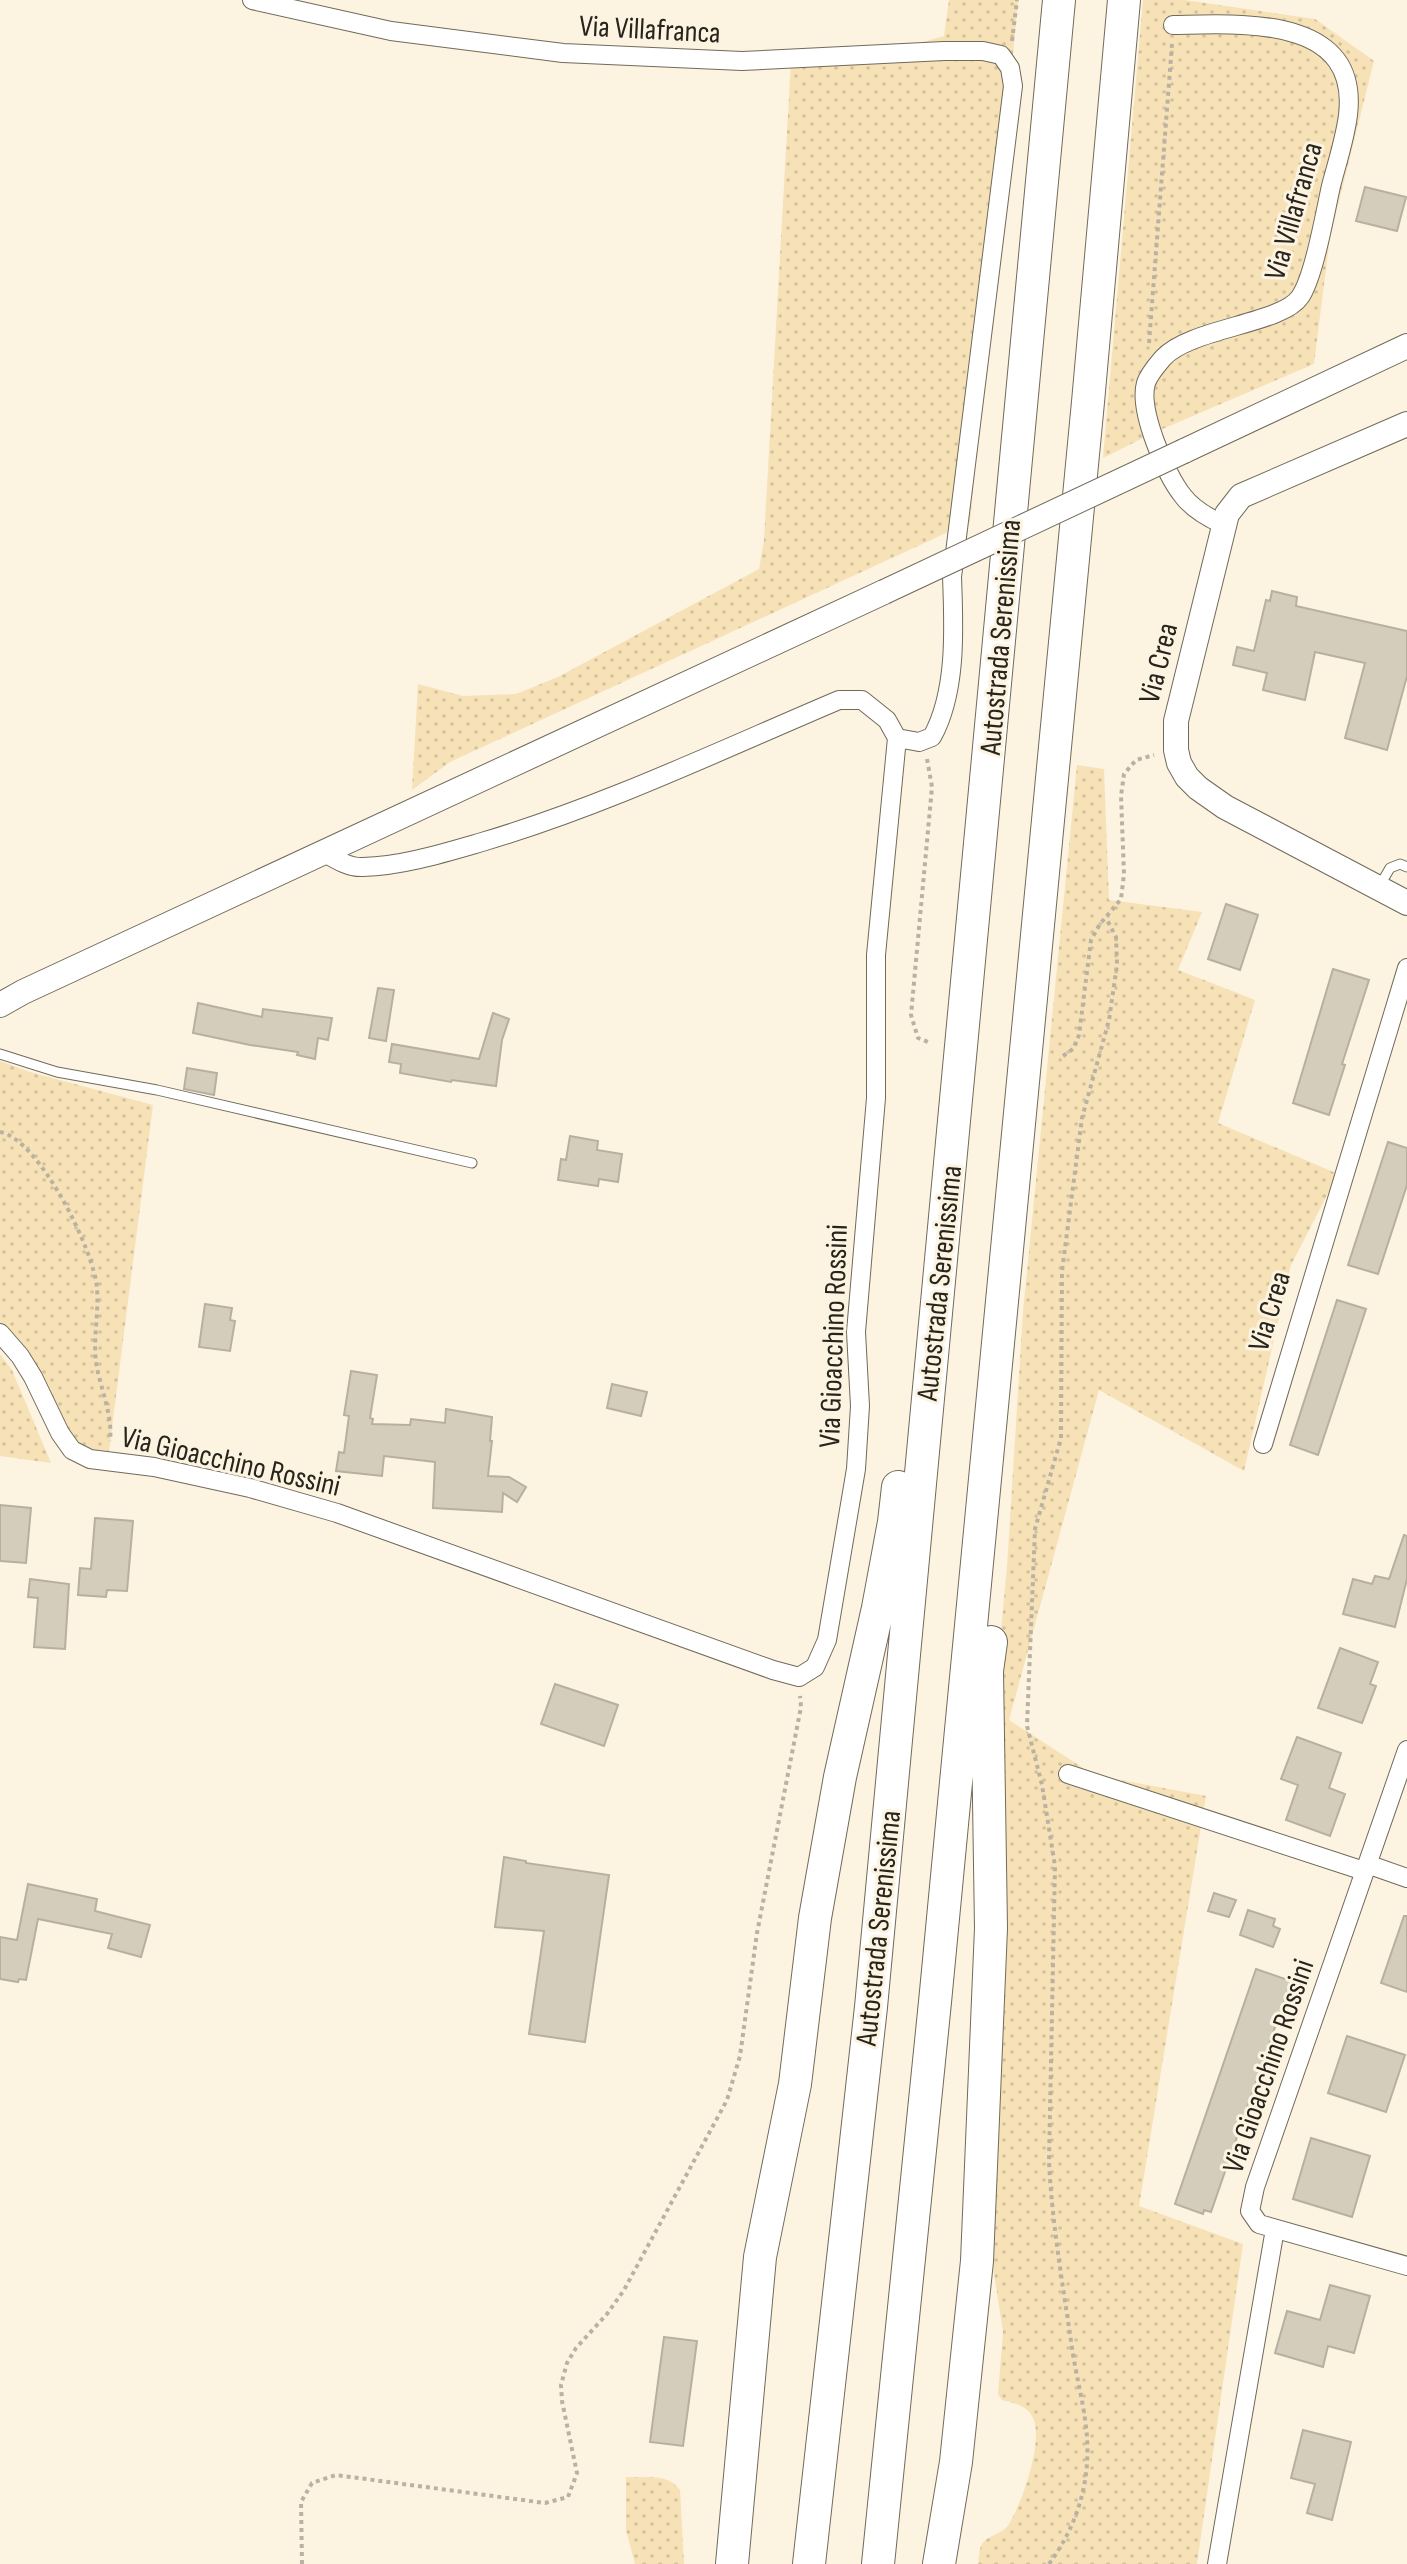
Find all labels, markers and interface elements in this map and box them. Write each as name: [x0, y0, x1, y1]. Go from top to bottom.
street label: Via Villafranca: [578, 8, 722, 52]
street label: Via Villafranca: [1257, 138, 1331, 284]
street label: Autostrada Serenissima: [973, 518, 1029, 757]
street label: Via Crea: [1132, 619, 1186, 707]
street label: Autostrada Serenissima: [910, 1164, 970, 1403]
street label: Via Gioacchino Rossini: [812, 1224, 856, 1448]
street label: Via Crea: [1241, 1267, 1299, 1356]
street label: Via Gioacchino Rossini: [118, 1419, 344, 1505]
street label: Autostrada Serenissima: [849, 1809, 909, 2048]
street label: Via Gioacchino Rossini: [1216, 1955, 1322, 2178]

